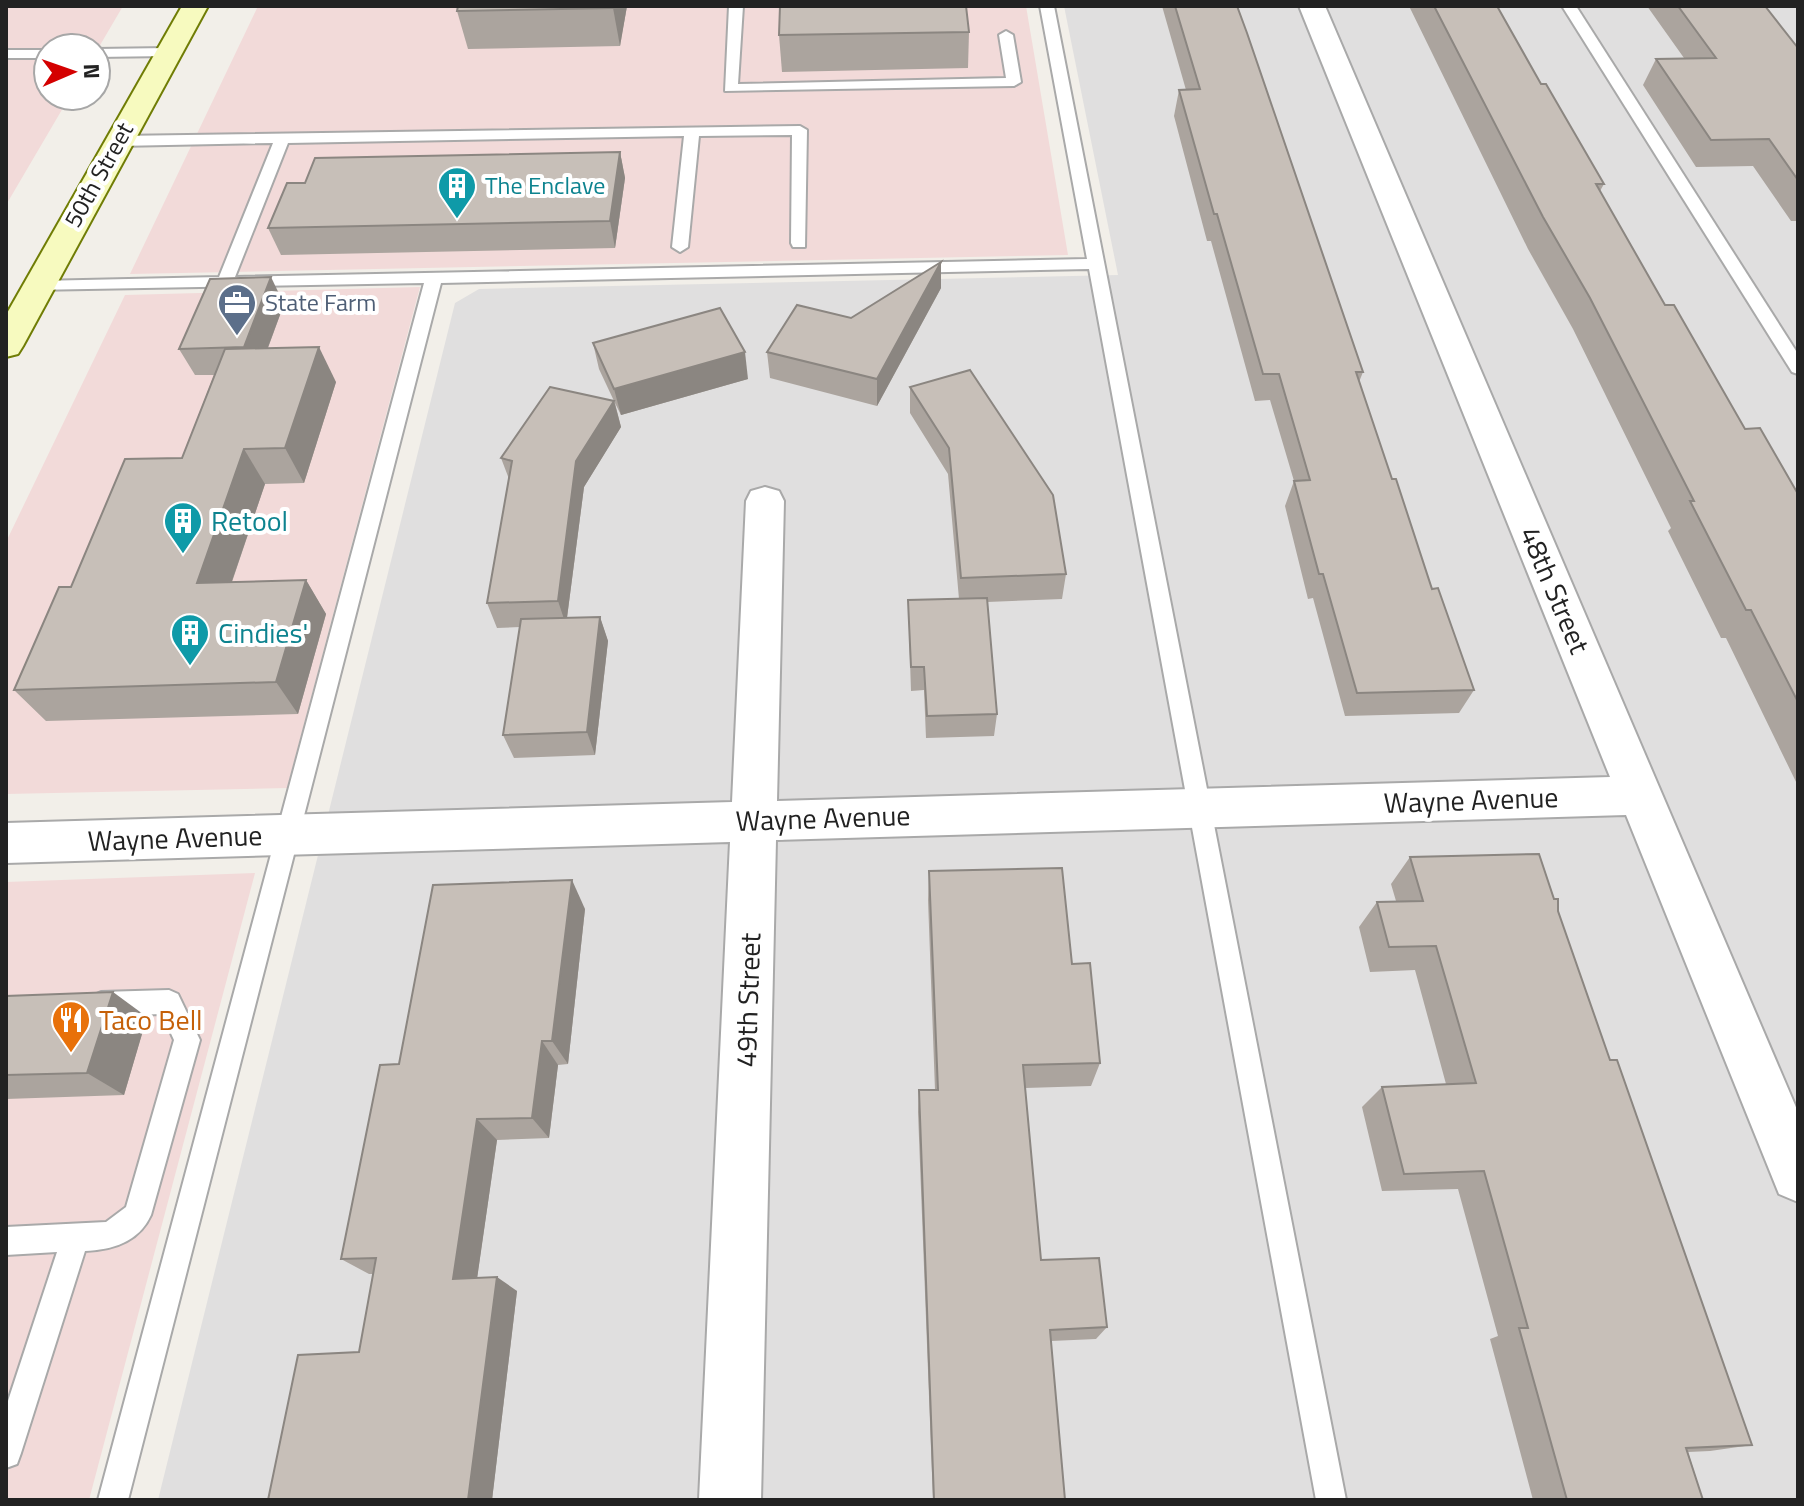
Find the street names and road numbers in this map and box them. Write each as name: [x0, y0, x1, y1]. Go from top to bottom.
street label: 50th Street: [54, 115, 142, 234]
street label: 48th Street: [1509, 519, 1602, 660]
street label: Wayne Avenue: [1383, 775, 1559, 824]
street label: Wayne Avenue: [735, 793, 911, 842]
street label: Wayne Avenue: [87, 813, 263, 862]
street label: 49th Street: [724, 932, 771, 1068]

